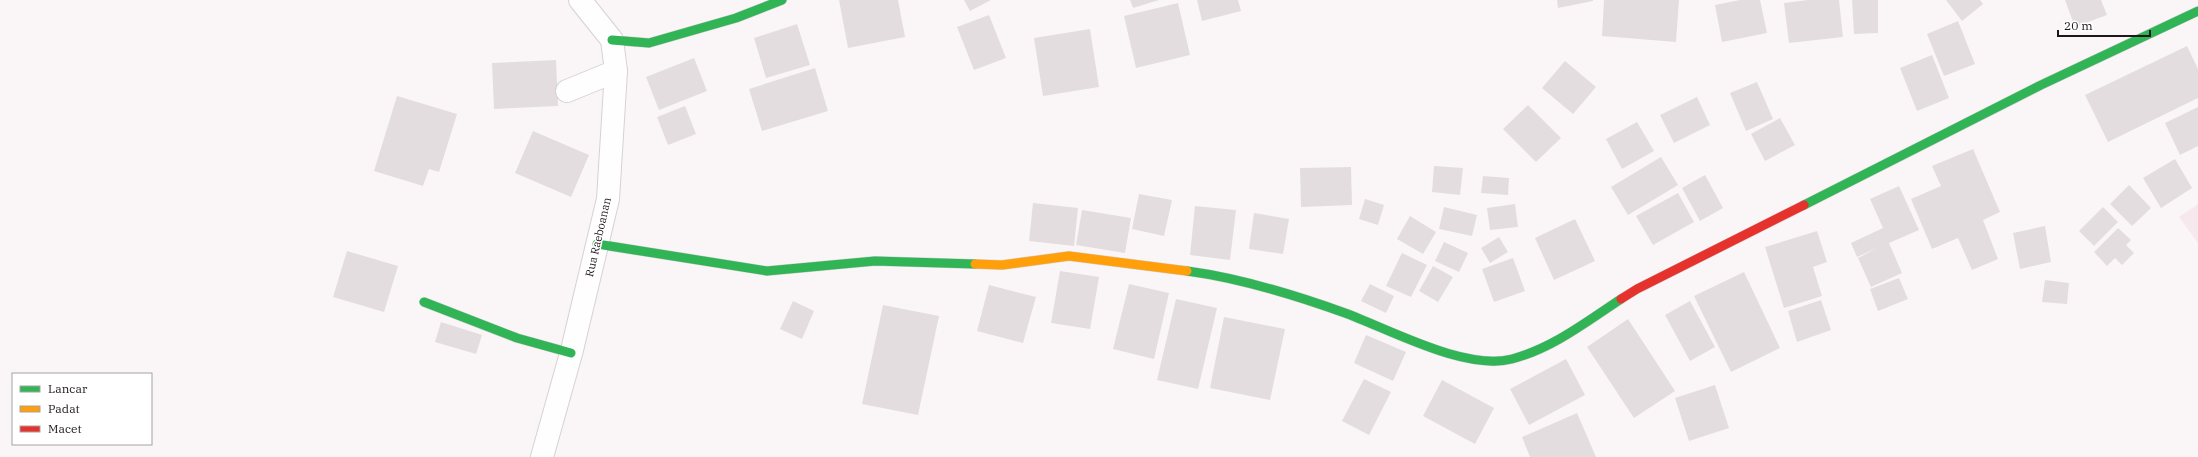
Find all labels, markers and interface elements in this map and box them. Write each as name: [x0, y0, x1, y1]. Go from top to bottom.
scale bar: [2058, 12, 2150, 38]
text: 20 m: [2064, 18, 2093, 33]
street label: Rua Raeboanan: [582, 196, 614, 278]
legend: [12, 373, 152, 445]
text: Lancar: [48, 381, 88, 396]
text: Padat: [48, 401, 80, 416]
text: Macet: [48, 421, 82, 436]

